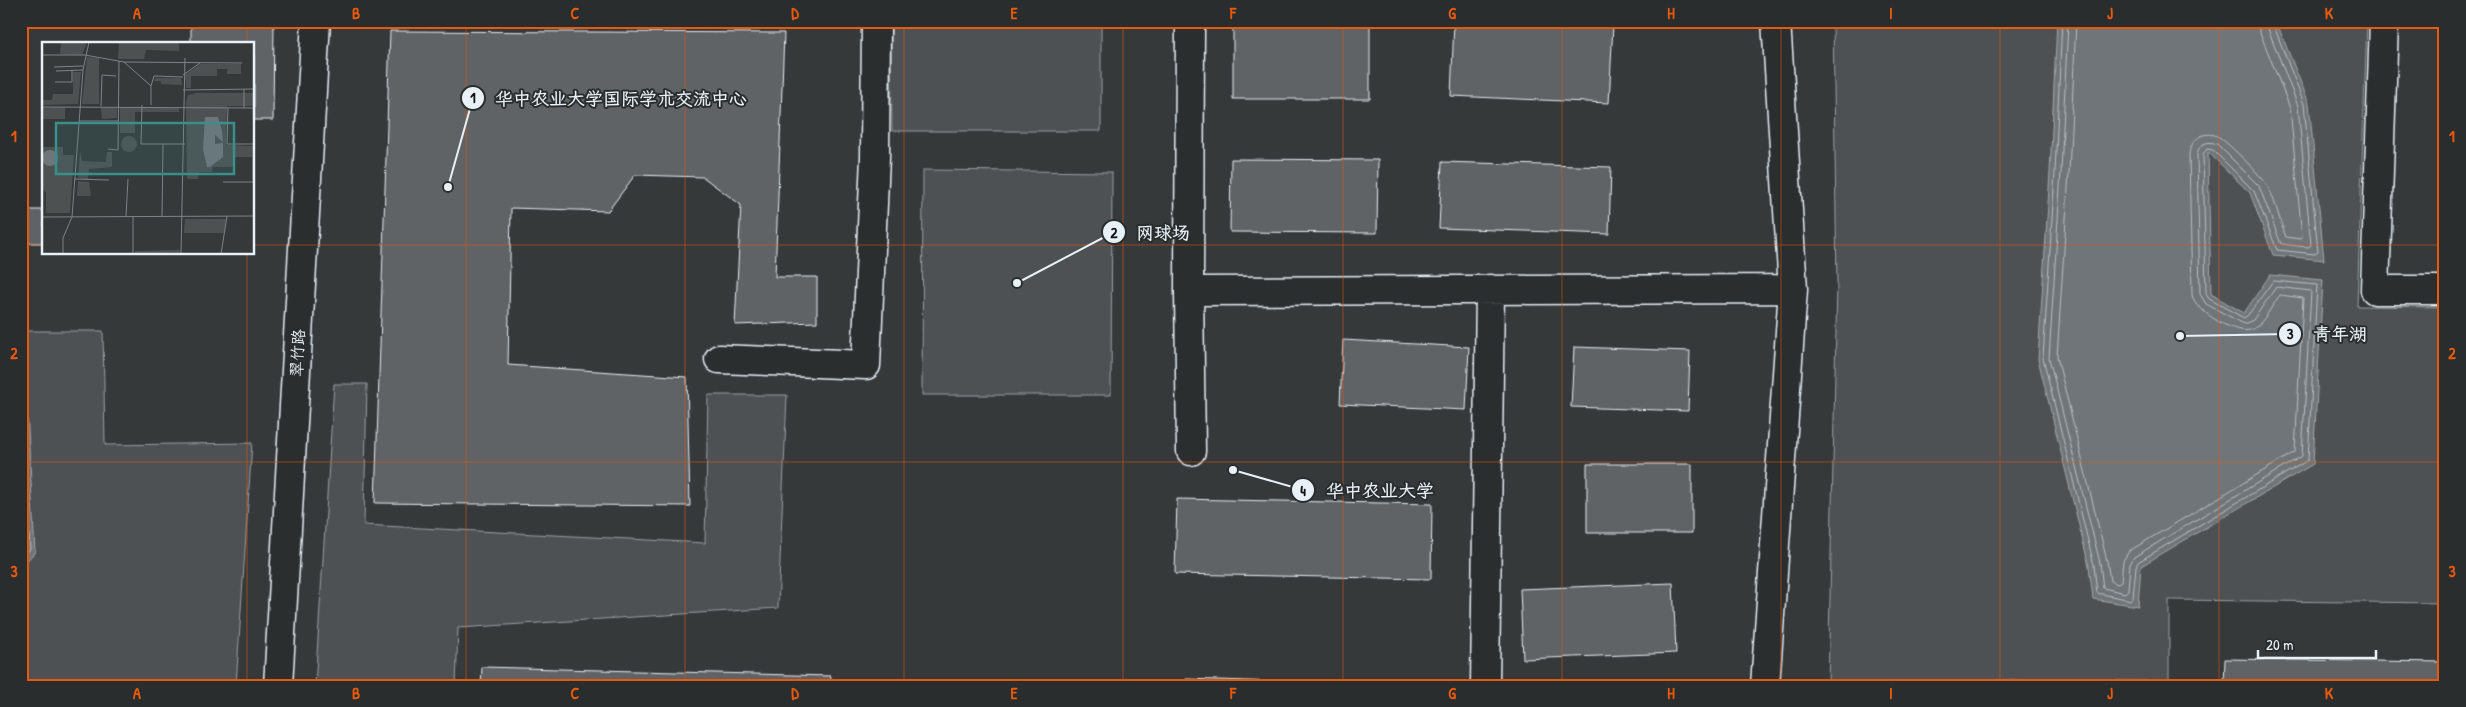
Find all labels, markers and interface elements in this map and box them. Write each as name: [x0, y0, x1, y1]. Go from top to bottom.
text: A: [133, 2, 141, 24]
text: B: [352, 2, 360, 24]
text: C: [571, 2, 580, 24]
text: D: [791, 2, 799, 24]
text: E: [1010, 2, 1018, 24]
text: F: [1229, 2, 1237, 24]
text: G: [1448, 2, 1456, 24]
text: H: [1667, 2, 1675, 24]
text: I: [1889, 2, 1893, 24]
text: J: [2107, 2, 2113, 24]
text: K: [2325, 2, 2334, 24]
inset map: [42, 42, 255, 255]
callout: 华中农业大学国际学术交流中心: [460, 82, 757, 115]
text: 华中农业大学国际学术交流中心: [495, 86, 747, 111]
text: 1: [470, 87, 476, 108]
text: 1: [11, 125, 17, 147]
text: 1: [2449, 125, 2455, 147]
callout: 网球场: [1101, 216, 1200, 249]
text: 网球场: [1136, 220, 1190, 245]
text: 2: [1110, 222, 1118, 243]
callout: 青年湖: [2278, 317, 2377, 350]
text: 青年湖: [2313, 321, 2367, 346]
text: 3: [2287, 323, 2294, 344]
street label: 翠竹路: [285, 328, 309, 378]
text: 2: [10, 342, 18, 364]
text: 2: [2448, 342, 2456, 364]
callout: 华中农业大学: [1291, 474, 1444, 507]
text: 华中农业大学: [1326, 478, 1434, 503]
text: 4: [1300, 480, 1306, 501]
text: 3: [10, 560, 18, 582]
text: 3: [2448, 560, 2456, 582]
scale bar: [2258, 627, 2376, 659]
text: 20 m: [2266, 634, 2293, 655]
text: A: [133, 682, 141, 704]
text: B: [352, 682, 360, 704]
text: C: [571, 682, 580, 704]
text: D: [791, 682, 799, 704]
text: E: [1010, 682, 1018, 704]
text: F: [1229, 682, 1237, 704]
text: G: [1448, 682, 1456, 704]
text: H: [1667, 682, 1675, 704]
text: I: [1889, 682, 1893, 704]
text: J: [2107, 682, 2113, 704]
text: K: [2325, 682, 2334, 704]

